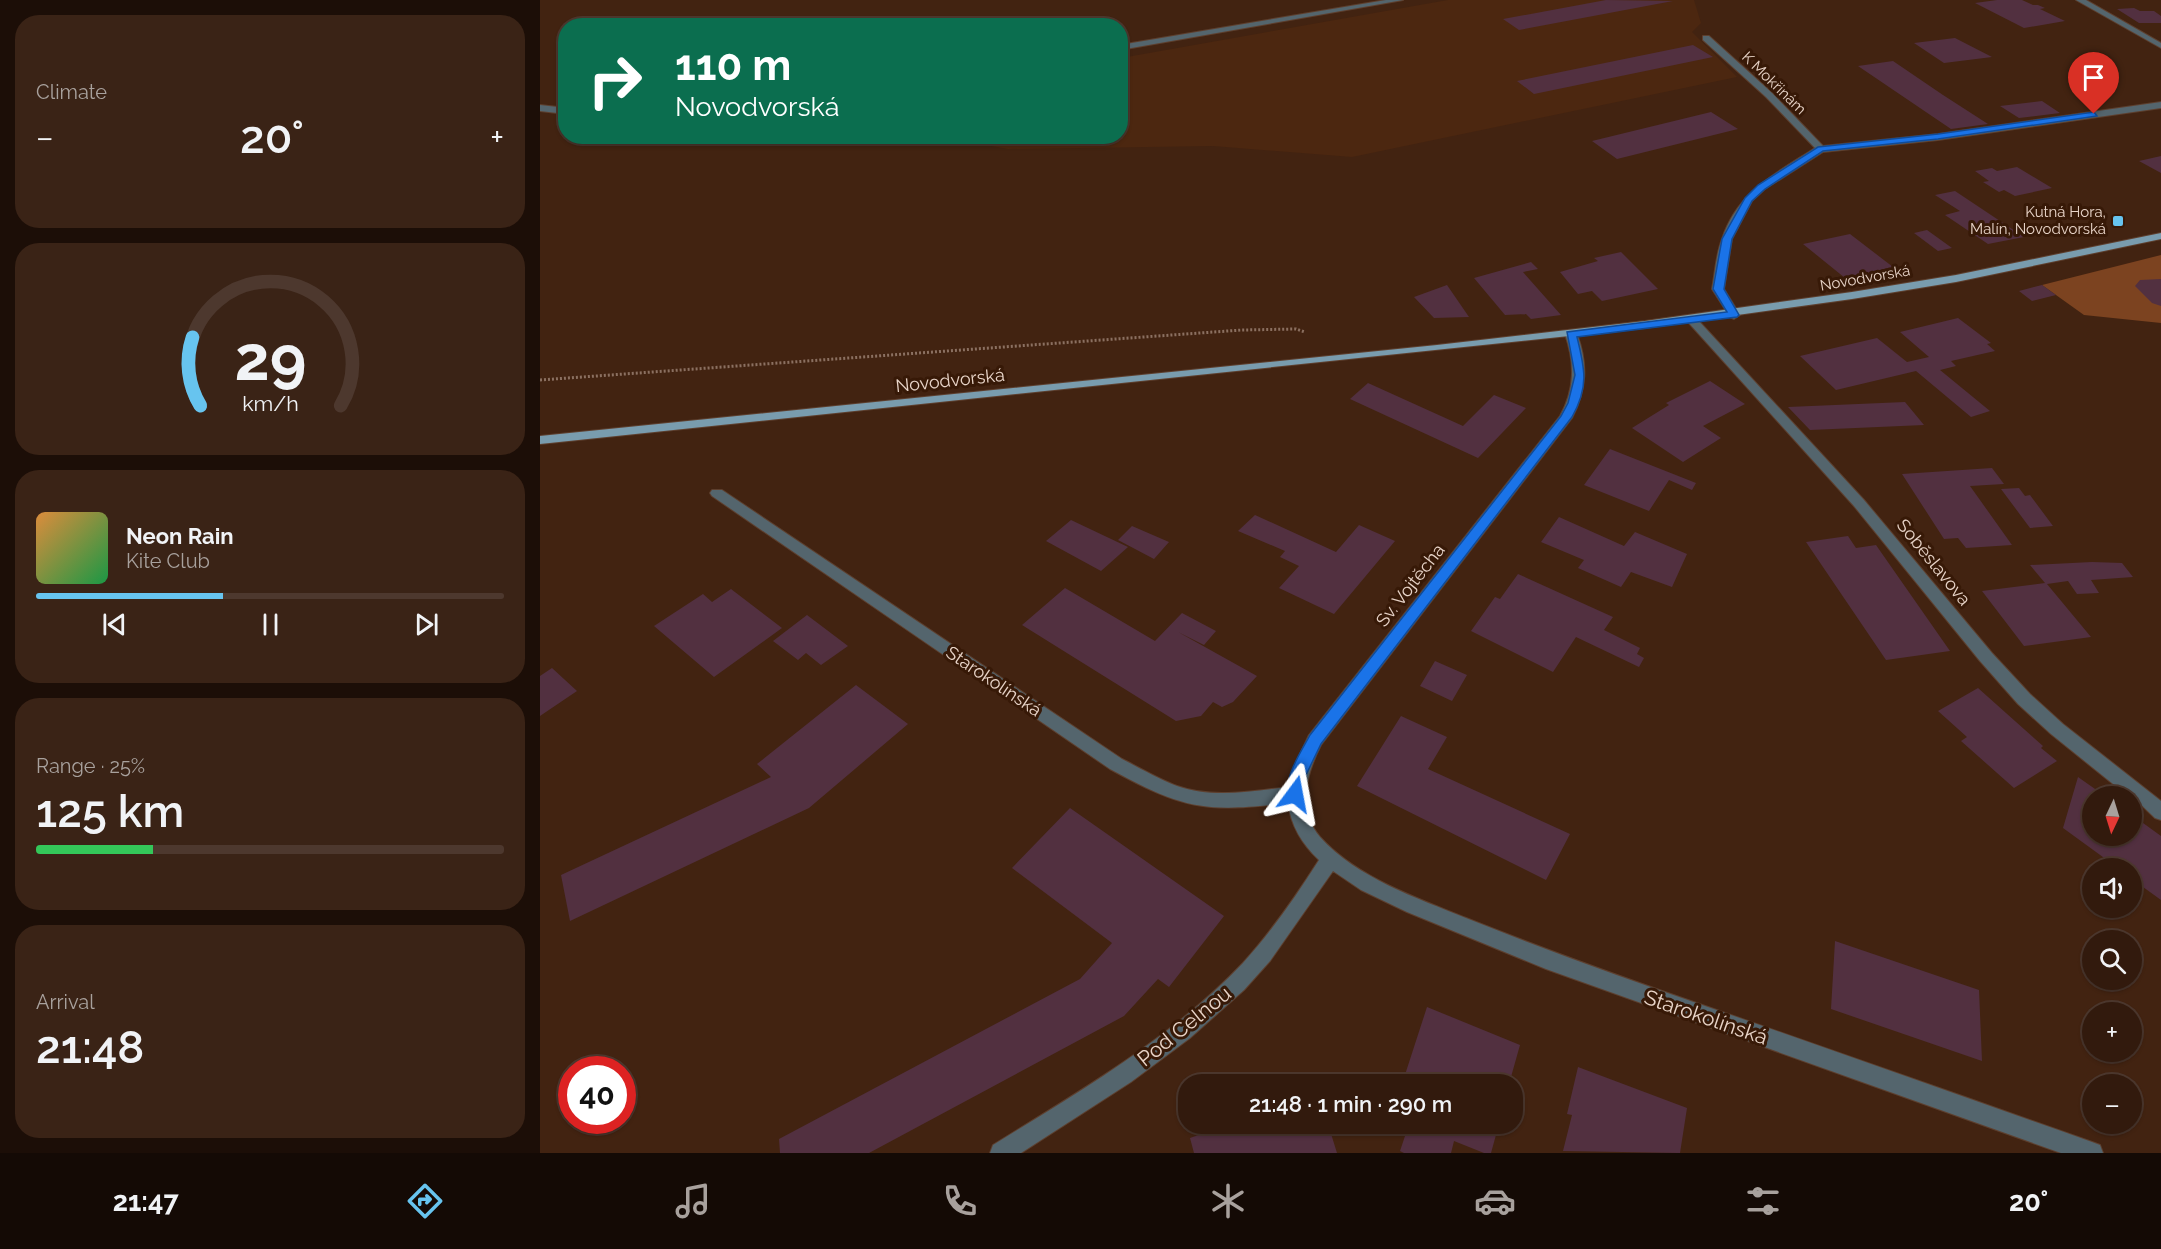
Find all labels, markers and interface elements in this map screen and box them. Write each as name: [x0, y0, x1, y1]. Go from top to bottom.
text: 110 m: [675, 41, 791, 90]
icon: right: [576, 42, 654, 120]
street label: K Mokřinám: [1738, 48, 1810, 118]
pin: [2068, 52, 2119, 114]
icon: arrive: [2077, 61, 2110, 94]
text: Climate: [36, 80, 107, 104]
text: Novodvorská: [675, 91, 839, 122]
text: 20°: [240, 111, 304, 164]
text: −: [36, 118, 54, 157]
text: +: [490, 118, 504, 157]
place label: Kutná Hora, Malín, Novodvorská: [1970, 203, 2106, 238]
marker: Kutná Hora, Malín, Novodvorská: [2111, 214, 2125, 228]
street label: Novodvorská: [1818, 261, 1912, 295]
text: 29: [234, 321, 306, 395]
street label: Novodvorská: [894, 364, 1006, 396]
text: km/h: [242, 391, 298, 416]
street label: Soběslavova: [1893, 514, 1975, 610]
text: Neon Rain: [126, 523, 234, 549]
street label: Sv. Vojtěcha: [1371, 540, 1449, 630]
text: Kite Club: [126, 549, 210, 573]
icon: previous: [98, 608, 131, 641]
icon: pause: [254, 608, 287, 641]
icon: next: [410, 608, 443, 641]
street label: Starokolínská: [942, 641, 1046, 721]
text: Range · 25%: [36, 754, 145, 778]
position arrow: [1263, 762, 1327, 826]
text: 125 km: [36, 785, 184, 838]
north arrow: [2082, 786, 2142, 846]
map controls: [2082, 786, 2142, 1134]
button: sound: [2082, 858, 2142, 918]
button: search: [2082, 930, 2142, 990]
street label: Pod Celnou: [1132, 981, 1236, 1071]
street label: Starokolínská: [1641, 984, 1771, 1050]
text: Arrival: [36, 990, 95, 1014]
button: +: [2082, 1002, 2142, 1062]
text: 21:48: [36, 1021, 144, 1074]
speed limit sign: 40: [558, 1056, 636, 1134]
button: −: [2082, 1074, 2142, 1134]
text: 21:48 · 1 min · 290 m: [1249, 1091, 1452, 1117]
icon: directions: [404, 1180, 446, 1222]
icon: music: [672, 1180, 714, 1222]
icon: phone: [939, 1180, 981, 1222]
icon: climate: [1207, 1180, 1249, 1222]
icon: car: [1474, 1180, 1516, 1222]
icon: filters: [1742, 1180, 1784, 1222]
text: 21:47: [113, 1186, 179, 1217]
text: 20°: [2009, 1186, 2048, 1217]

